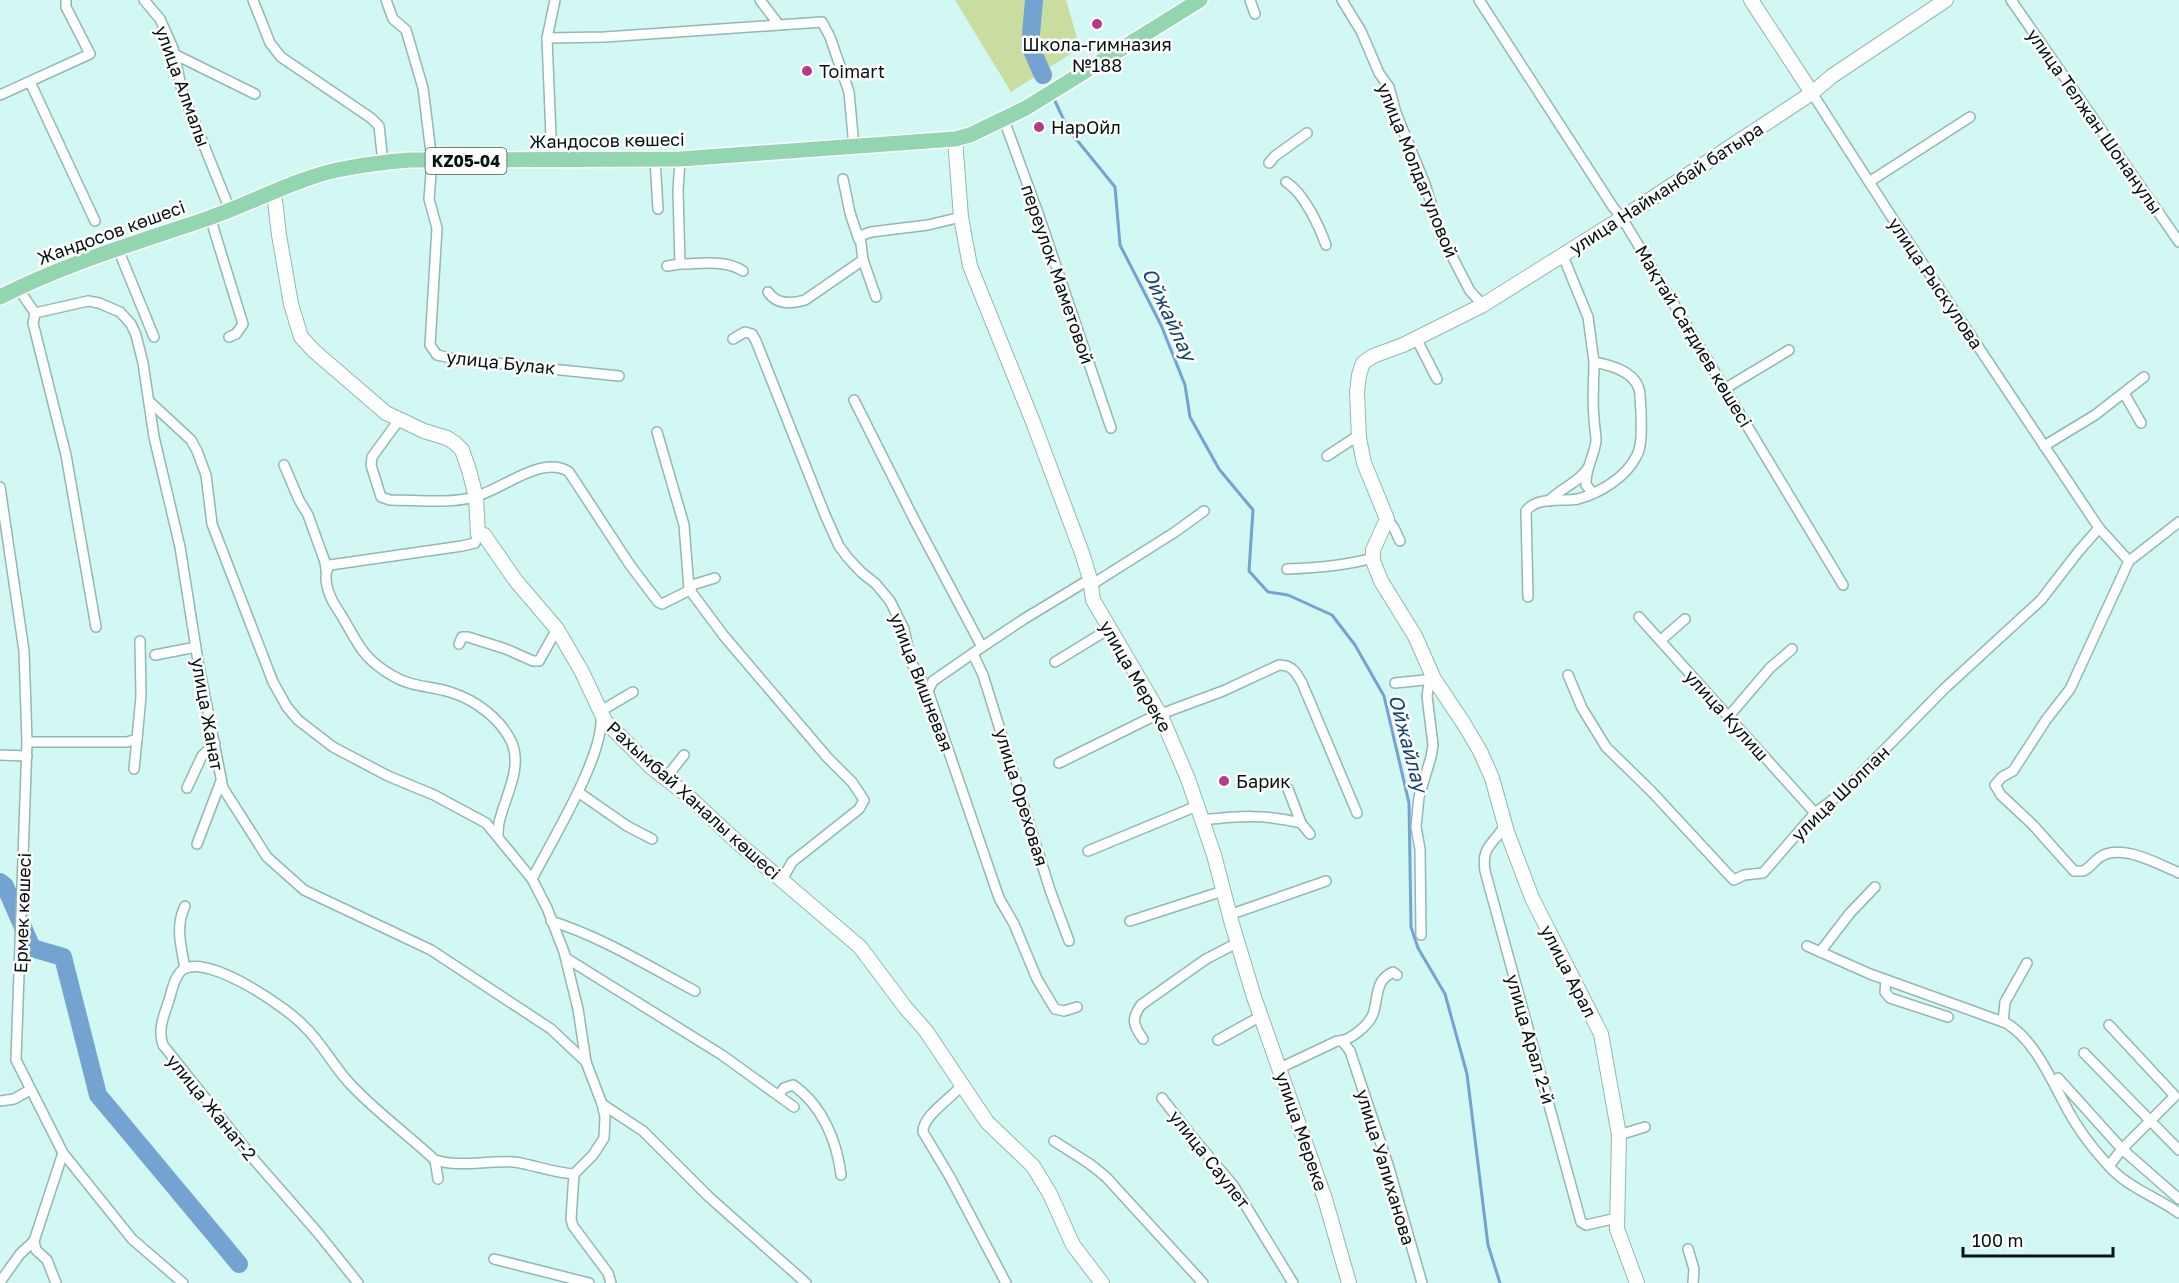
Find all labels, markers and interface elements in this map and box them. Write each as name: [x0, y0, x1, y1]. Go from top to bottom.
marker: Школа-гимназия №188: [1090, 17, 1104, 31]
street label: улица Алмалы: [151, 23, 215, 149]
street label: улица Телжан Шонанулы: [2023, 24, 2167, 218]
place label: Школа-гимназия №188: [1022, 33, 1172, 76]
place label: Toimart: [819, 60, 885, 82]
marker: Toimart: [800, 64, 814, 78]
street label: улица Молдагуловой: [1373, 79, 1463, 261]
place label: НарОйл: [1051, 116, 1121, 138]
street label: улица Найманбай батыра: [1565, 117, 1767, 259]
marker: НарОйл: [1032, 120, 1046, 134]
street label: Жандосов көшесі: [529, 128, 685, 152]
road number: KZ05-04: [426, 148, 506, 174]
street label: переулок Маметовой: [1017, 181, 1099, 367]
street label: Жандосов көшесі: [34, 195, 188, 269]
street label: улица Рыскулова: [1884, 213, 1988, 353]
street label: Мақтай Сағдиев көшесі: [1631, 241, 1757, 431]
water label: Ойжайлау: [1137, 264, 1203, 367]
street label: улица Булак: [445, 345, 557, 379]
street label: улица Вишневая: [885, 609, 959, 755]
street label: улица Мереке: [1095, 616, 1177, 736]
street label: улица Жанат: [187, 656, 229, 772]
street label: улица Кулиш: [1680, 665, 1774, 765]
water label: Ойжайлау: [1383, 692, 1434, 797]
street label: Рахымбай Ханалы көшесі: [603, 716, 785, 884]
street label: улица Ореховая: [991, 726, 1053, 868]
street label: улица Шолпан: [1786, 741, 1894, 845]
place label: Барик: [1236, 770, 1291, 792]
marker: Барик: [1217, 774, 1231, 788]
street label: Ермек көшесі: [9, 852, 35, 974]
street label: улица Арал: [1536, 921, 1602, 1021]
street label: улица Арал 2-й: [1502, 972, 1560, 1106]
street label: улица Жанат-2: [163, 1050, 261, 1164]
street label: улица Мереке: [1271, 1068, 1333, 1194]
street label: улица Уалиханова: [1352, 1086, 1420, 1248]
street label: улица Саулет: [1165, 1105, 1255, 1213]
scale bar: [1963, 1220, 2113, 1258]
text: 100 m: [1972, 1229, 2023, 1251]

